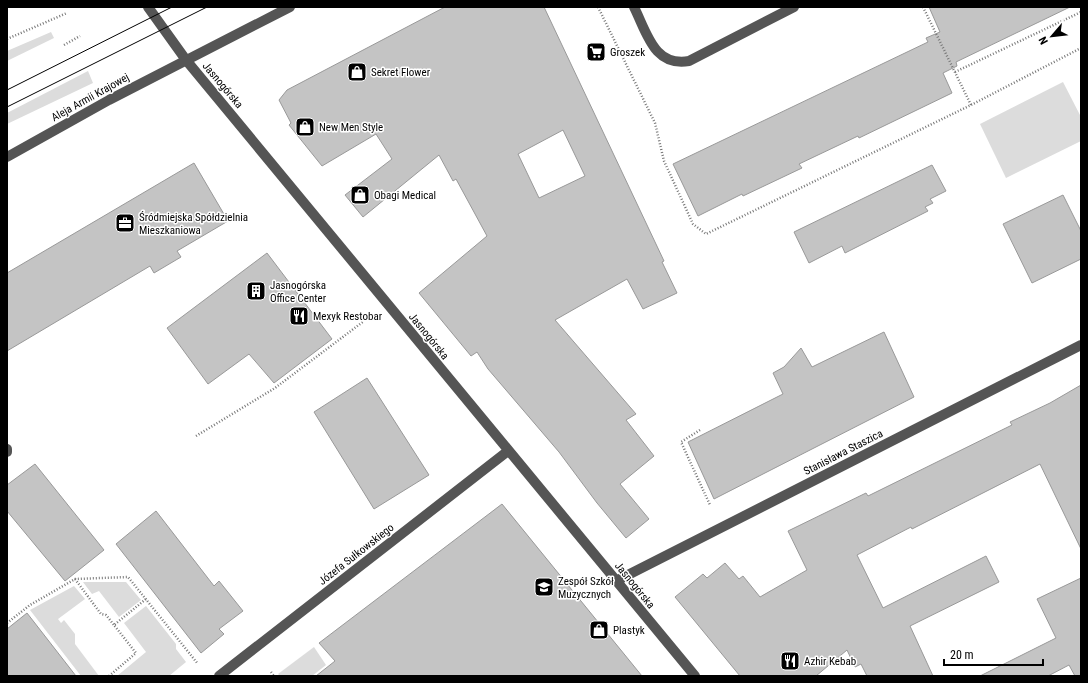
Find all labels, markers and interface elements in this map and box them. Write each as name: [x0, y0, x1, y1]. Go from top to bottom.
north arrow: [1032, 16, 1072, 56]
text: N: [1036, 34, 1051, 46]
supermarket icon: Groszek: [585, 41, 607, 63]
place label: Groszek: [610, 46, 645, 59]
street label: Jasnogórska: [200, 60, 246, 111]
shop icon: Sekret Flower: [346, 61, 368, 83]
place label: Sekret Flower: [371, 66, 431, 79]
street label: Aleja Armii Krajowej: [49, 71, 131, 124]
shop icon: New Men Style: [294, 116, 316, 138]
place label: New Men Style: [319, 121, 383, 134]
shop icon: Obagi Medical: [349, 184, 371, 206]
place label: Obagi Medical: [374, 189, 436, 202]
place label: Śródmiejska Spółdzielnia Mieszkaniowa: [139, 211, 248, 237]
office icon: Śródmiejska Spółdzielnia Mieszkaniowa: [114, 212, 136, 234]
place label: Jasnogórska Office Center: [270, 279, 327, 305]
building icon: Jasnogórska Office Center: [245, 280, 267, 302]
restaurant icon: Mexyk Restobar: [288, 305, 310, 327]
place label: Mexyk Restobar: [313, 310, 383, 323]
street label: Jasnogórska: [406, 310, 451, 362]
street label: Stanisława Staszica: [802, 427, 885, 478]
street label: Józefa Sułkowskiego: [316, 521, 397, 588]
street label: Jasnogórska: [612, 559, 657, 611]
place label: Zespół Szkół Muzycznych: [558, 575, 614, 601]
school or university icon: Zespół Szkół Muzycznych: [533, 576, 555, 598]
shop icon: Plastyk: [588, 619, 610, 641]
place label: Plastyk: [613, 624, 645, 637]
scale bar: [944, 641, 1043, 667]
text: 20 m: [950, 648, 974, 662]
restaurant icon: Azhir Kebab: [779, 650, 801, 672]
place label: Azhir Kebab: [804, 655, 856, 668]

